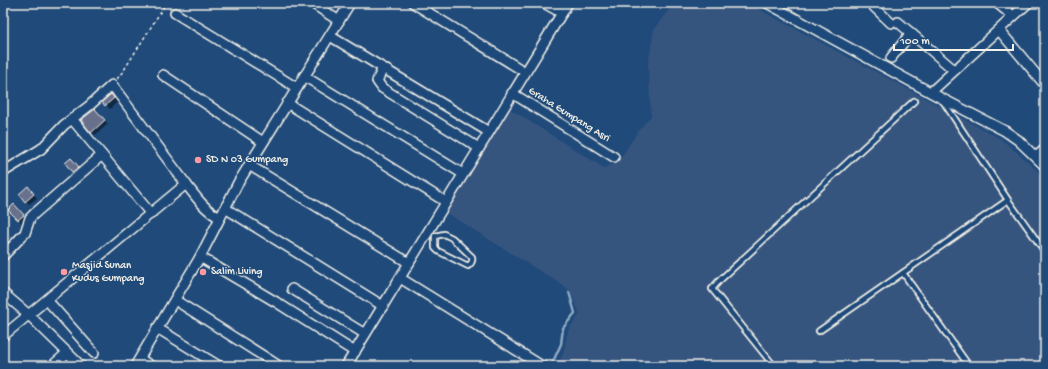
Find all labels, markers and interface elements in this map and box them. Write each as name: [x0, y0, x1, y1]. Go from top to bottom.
scale bar: [894, 26, 1013, 52]
text: 100 m: [899, 35, 930, 49]
street label: Graha Gumpang Asri: [526, 85, 612, 145]
place label: SD N 03 Gumpang: [206, 154, 288, 166]
marker: SD N 03 Gumpang: [193, 155, 203, 165]
place label: Masjid Sunan Kudus Gumpang: [72, 260, 144, 285]
place label: Salim Living: [211, 266, 263, 278]
marker: Masjid Sunan Kudus Gumpang: [59, 267, 69, 277]
marker: Salim Living: [198, 267, 208, 277]

